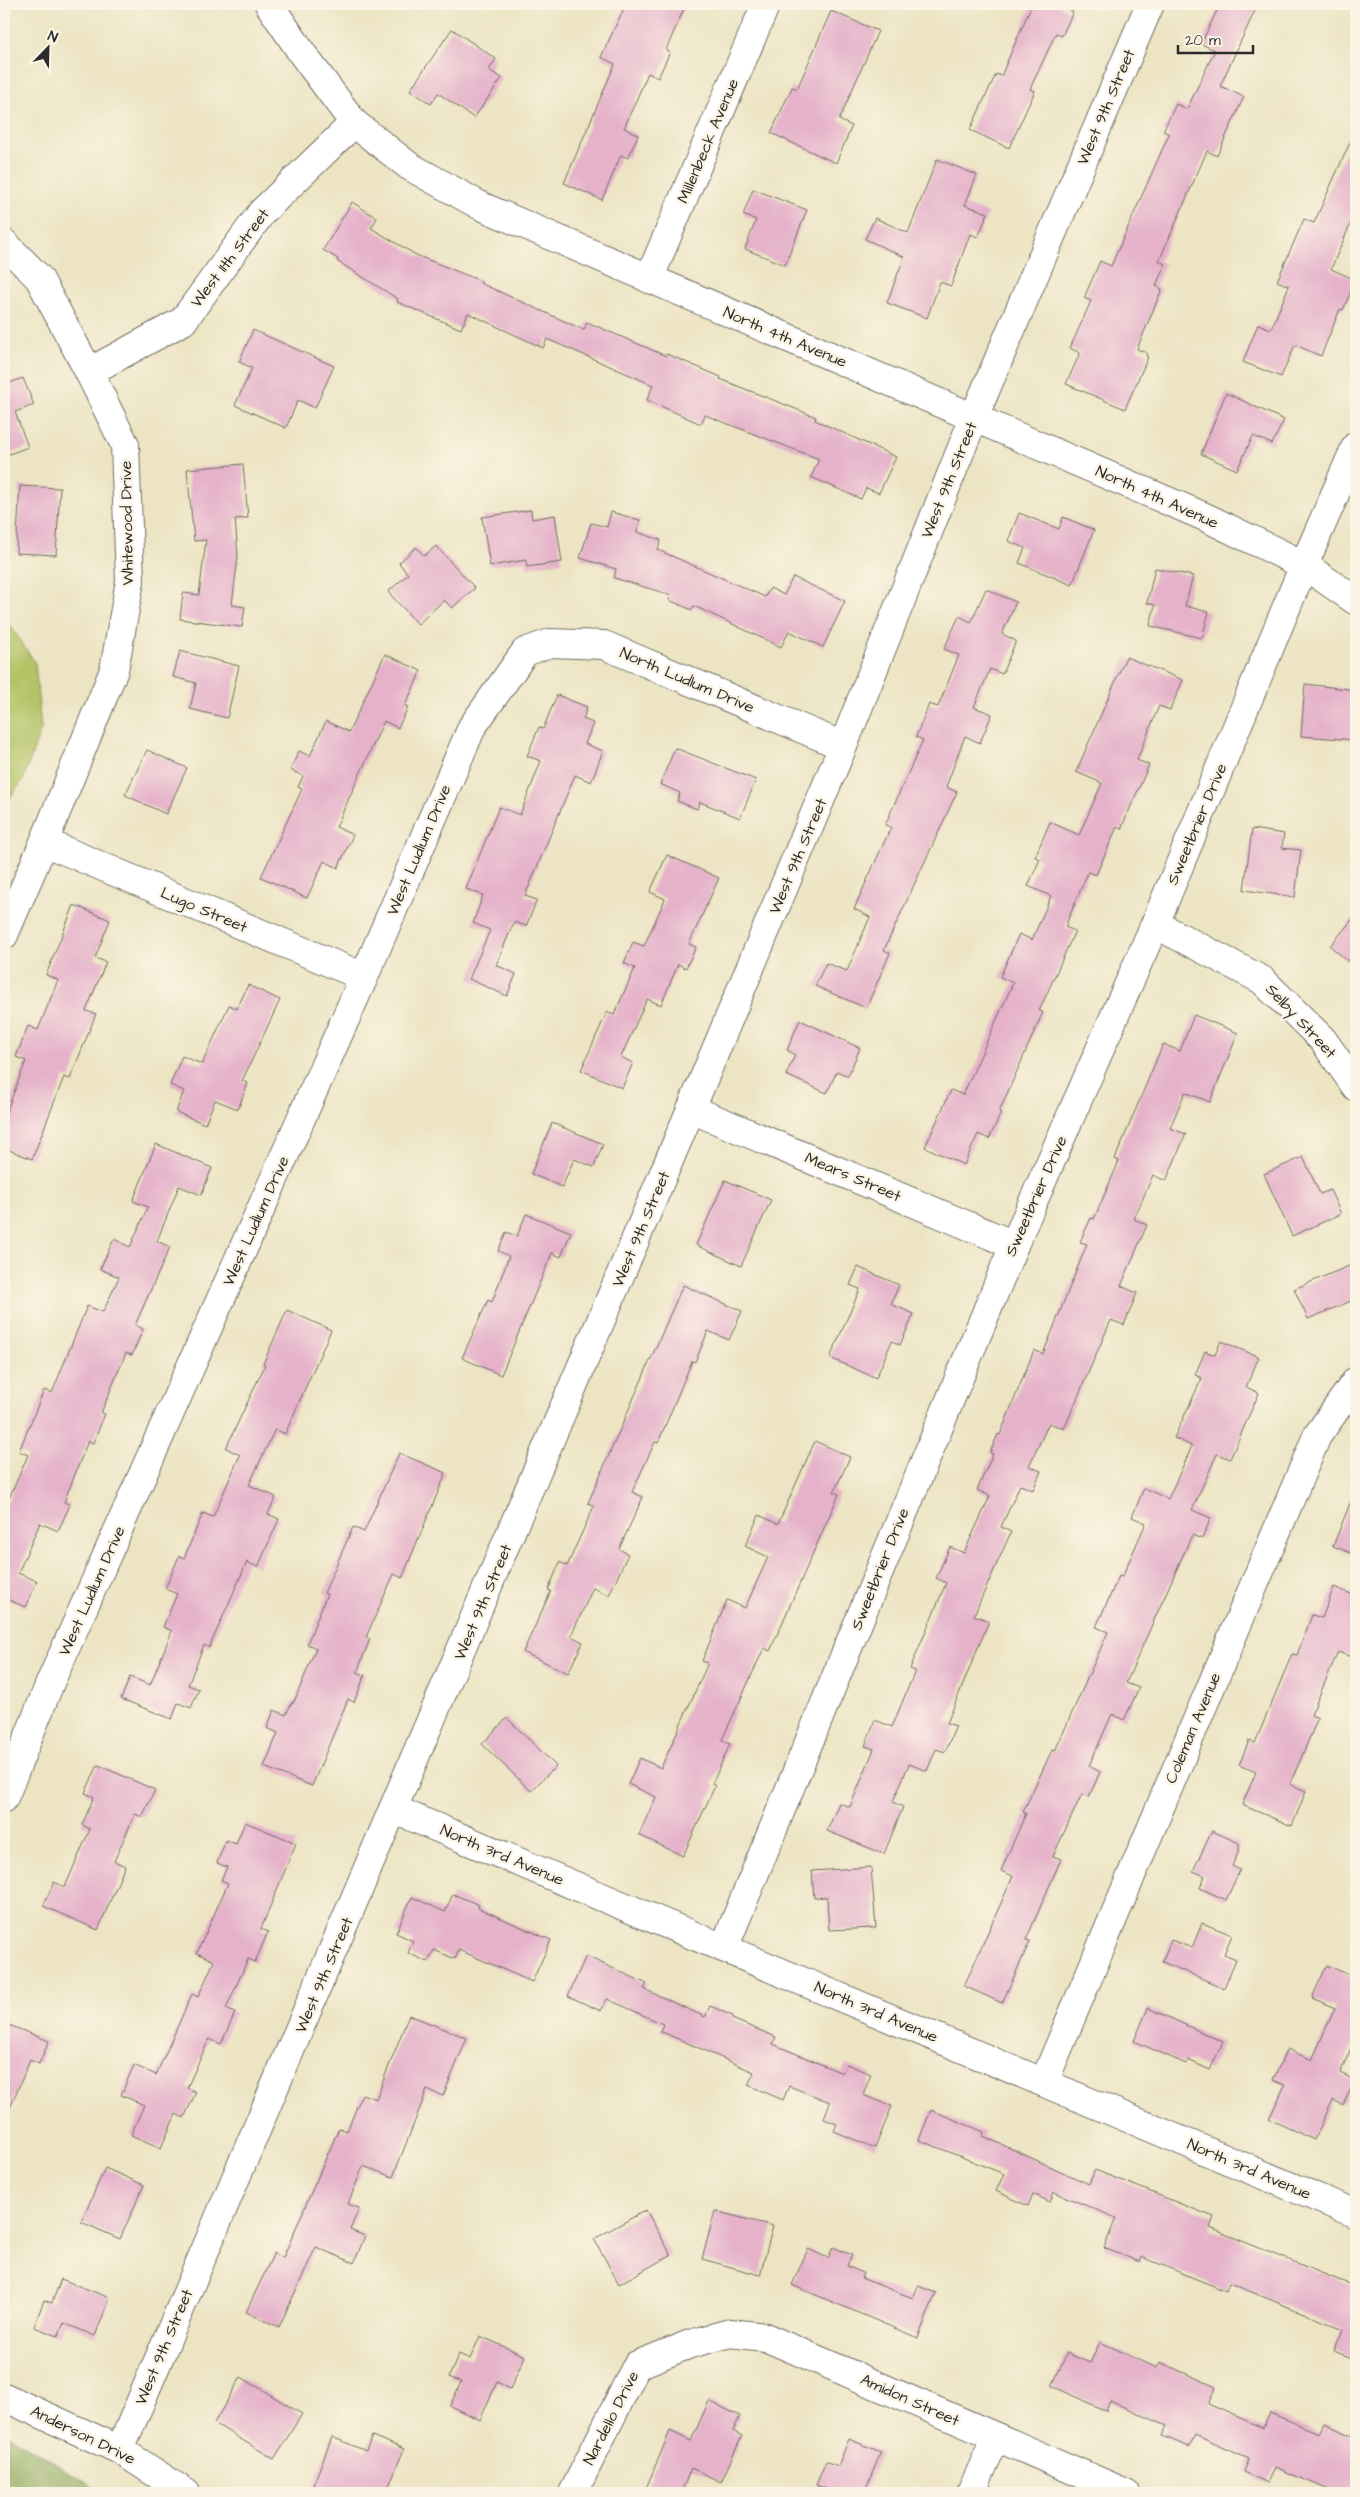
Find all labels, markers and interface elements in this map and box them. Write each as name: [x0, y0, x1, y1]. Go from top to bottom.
north arrow: [22, 22, 72, 72]
scale bar: [1178, 22, 1252, 54]
text: N: [45, 26, 61, 48]
text: 20 m: [1185, 30, 1221, 51]
street label: West 9th Street: [1072, 45, 1141, 168]
street label: Millenbeck Avenue: [672, 75, 744, 207]
street label: West 11th Street: [185, 203, 275, 312]
street label: North 4th Avenue: [720, 301, 851, 373]
street label: West 9th Street: [916, 418, 983, 542]
street label: Whitewood Drive: [115, 460, 139, 586]
street label: North 4th Avenue: [1092, 460, 1222, 534]
street label: North Ludlum Drive: [616, 642, 758, 718]
street label: Sweetbrier Drive: [1162, 760, 1233, 888]
street label: West Ludlum Drive: [382, 781, 457, 919]
street label: West 9th Street: [764, 794, 833, 917]
street label: Lugo Street: [157, 882, 251, 939]
street label: Selby Street: [1260, 979, 1342, 1064]
street label: Sweetbrier Drive: [1000, 1132, 1073, 1260]
street label: Mears Street: [801, 1147, 905, 1207]
street label: West Ludlum Drive: [217, 1152, 295, 1289]
street label: West 9th Street: [607, 1167, 676, 1290]
street label: Sweetbrier Drive: [846, 1504, 915, 1633]
street label: West Ludlum Drive: [53, 1522, 131, 1659]
street label: West 9th Street: [449, 1540, 518, 1663]
street label: Coleman Avenue: [1160, 1669, 1226, 1787]
street label: North 3rd Avenue: [437, 1819, 567, 1891]
street label: West 9th Street: [290, 1913, 359, 2036]
street label: North 3rd Avenue: [811, 1976, 941, 2048]
street label: North 3rd Avenue: [1184, 2133, 1314, 2205]
street label: West 9th Street: [130, 2285, 199, 2408]
street label: Nardello Drive: [578, 2367, 644, 2469]
street label: Amidon Street: [857, 2368, 963, 2432]
street label: Anderson Drive: [27, 2400, 139, 2470]

